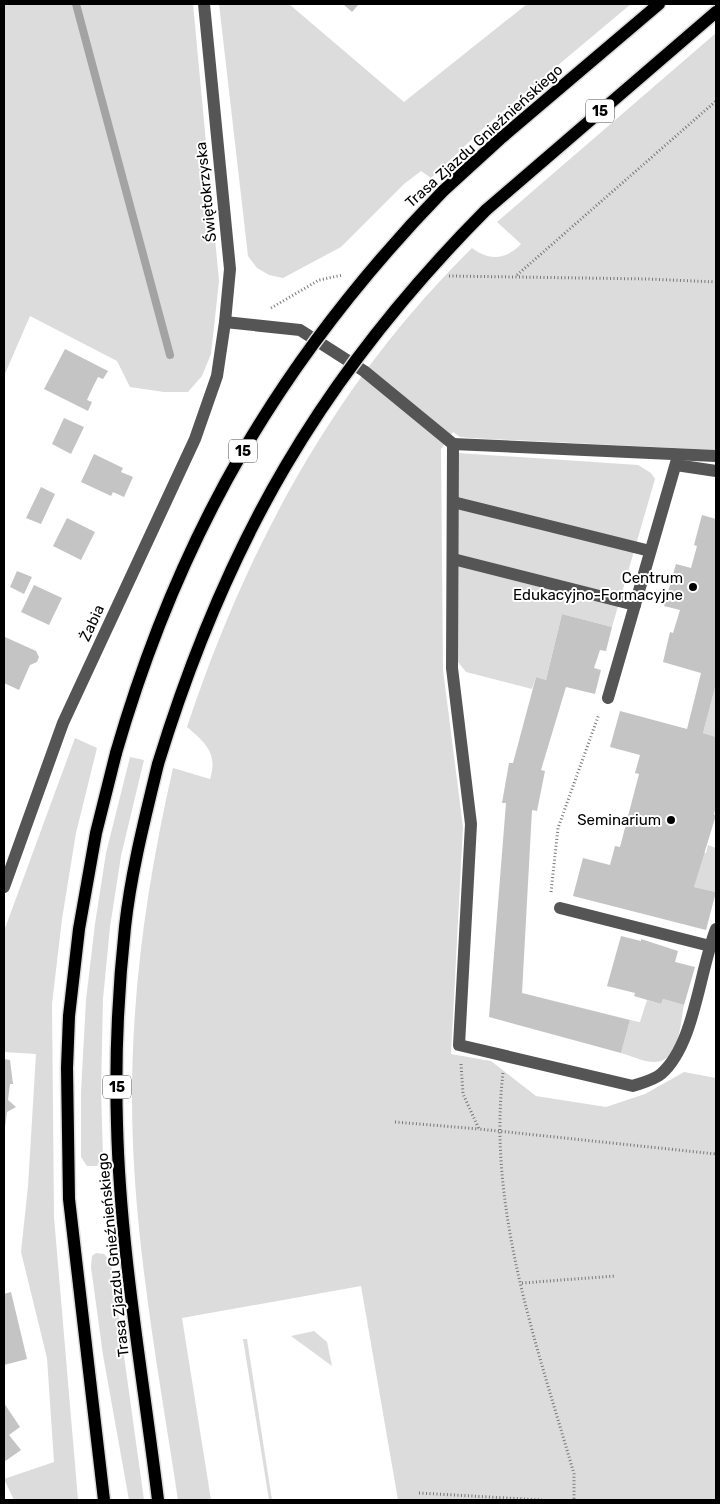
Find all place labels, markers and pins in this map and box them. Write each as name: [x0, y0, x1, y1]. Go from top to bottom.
place label: Centrum Edukacyjno-Formacyjne: [513, 569, 683, 604]
marker: Centrum Edukacyjno-Formacyjne: [687, 581, 699, 593]
place label: Seminarium: [577, 811, 661, 829]
marker: Seminarium: [665, 814, 677, 826]

